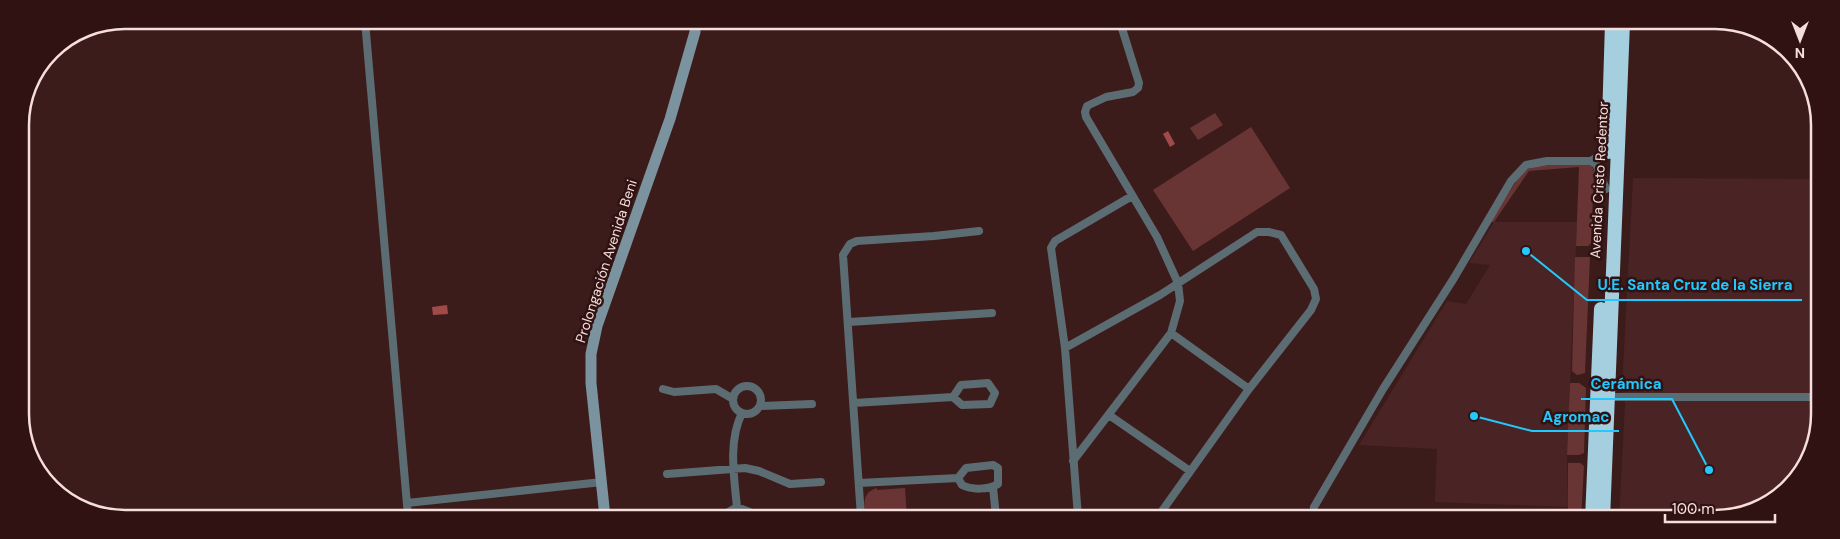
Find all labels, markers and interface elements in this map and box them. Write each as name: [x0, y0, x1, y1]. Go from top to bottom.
north arrow: [1775, 15, 1825, 65]
text: N: [1795, 44, 1805, 62]
street label: Avenida Cristo Redentor: [1586, 101, 1612, 259]
street label: Prolongación Avenida Beni: [571, 177, 641, 345]
callout: U.E. Santa Cruz de la Sierra: [1587, 270, 1802, 300]
text: U.E. Santa Cruz de la Sierra: [1597, 275, 1793, 295]
callout: Cerámica: [1581, 369, 1672, 399]
text: Cerámica: [1590, 374, 1662, 394]
callout: Agromac: [1532, 401, 1619, 431]
text: Agromac: [1543, 407, 1609, 427]
scale bar: [1665, 492, 1775, 524]
text: 100 m: [1672, 499, 1715, 519]

